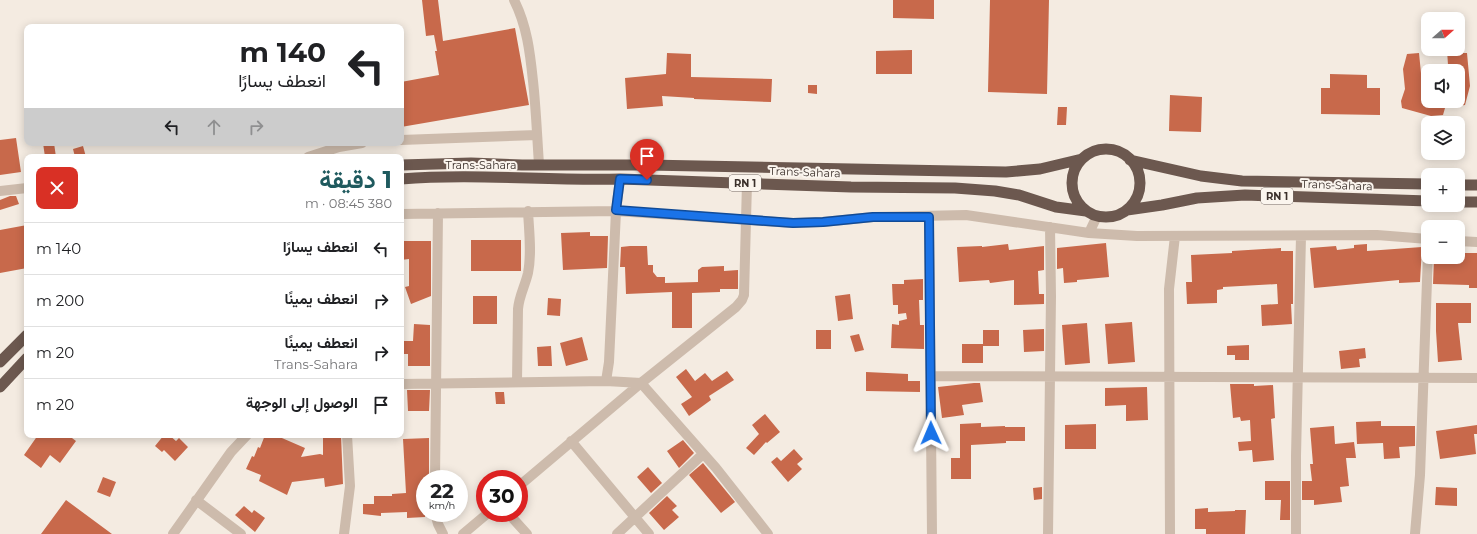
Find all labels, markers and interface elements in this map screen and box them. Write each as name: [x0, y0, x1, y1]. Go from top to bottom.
north arrow: [1421, 12, 1465, 56]
map controls: [1421, 12, 1465, 264]
text: 140 m: [239, 35, 326, 69]
icon: left: [340, 40, 392, 92]
button: sound: [1421, 64, 1465, 108]
text: انعطف يسارًا: [238, 70, 326, 92]
icon: left: [161, 116, 183, 138]
icon: ahead: [203, 116, 225, 138]
icon: right: [245, 116, 267, 138]
button: layers: [1421, 116, 1465, 160]
pin: [630, 139, 664, 180]
icon: arrive: [636, 145, 658, 167]
street label: Trans-Sahara: [445, 158, 517, 172]
street label: Trans-Sahara: [769, 164, 841, 180]
text: 1 دقيقة: [319, 165, 392, 194]
button: close: [36, 167, 78, 209]
button: +: [1421, 168, 1465, 212]
road number: RN 1: [729, 175, 761, 191]
street label: Trans-Sahara: [1301, 177, 1373, 193]
road number: RN 1: [1261, 188, 1293, 204]
text: 380 m · 08:45: [305, 195, 392, 211]
button: −: [1421, 220, 1465, 264]
text: انعطف يسارًا: [283, 237, 358, 256]
icon: left: [370, 238, 392, 260]
text: 140 m: [36, 239, 81, 258]
text: انعطف يمينًا: [285, 289, 358, 308]
icon: right: [370, 290, 392, 312]
text: 200 m: [36, 291, 84, 310]
text: انعطف يمينًا: [285, 333, 358, 352]
icon: right: [370, 342, 392, 364]
text: 20 m: [36, 343, 74, 362]
text: Trans-Sahara: [274, 356, 358, 372]
text: الوصول إلى الوجهة: [246, 393, 358, 412]
icon: arrive: [370, 394, 392, 416]
text: 20 m: [36, 395, 74, 414]
position arrow: [910, 412, 952, 454]
speed limit sign: 30: [476, 470, 528, 522]
text: 22: [430, 479, 454, 503]
text: km/h: [429, 499, 455, 512]

